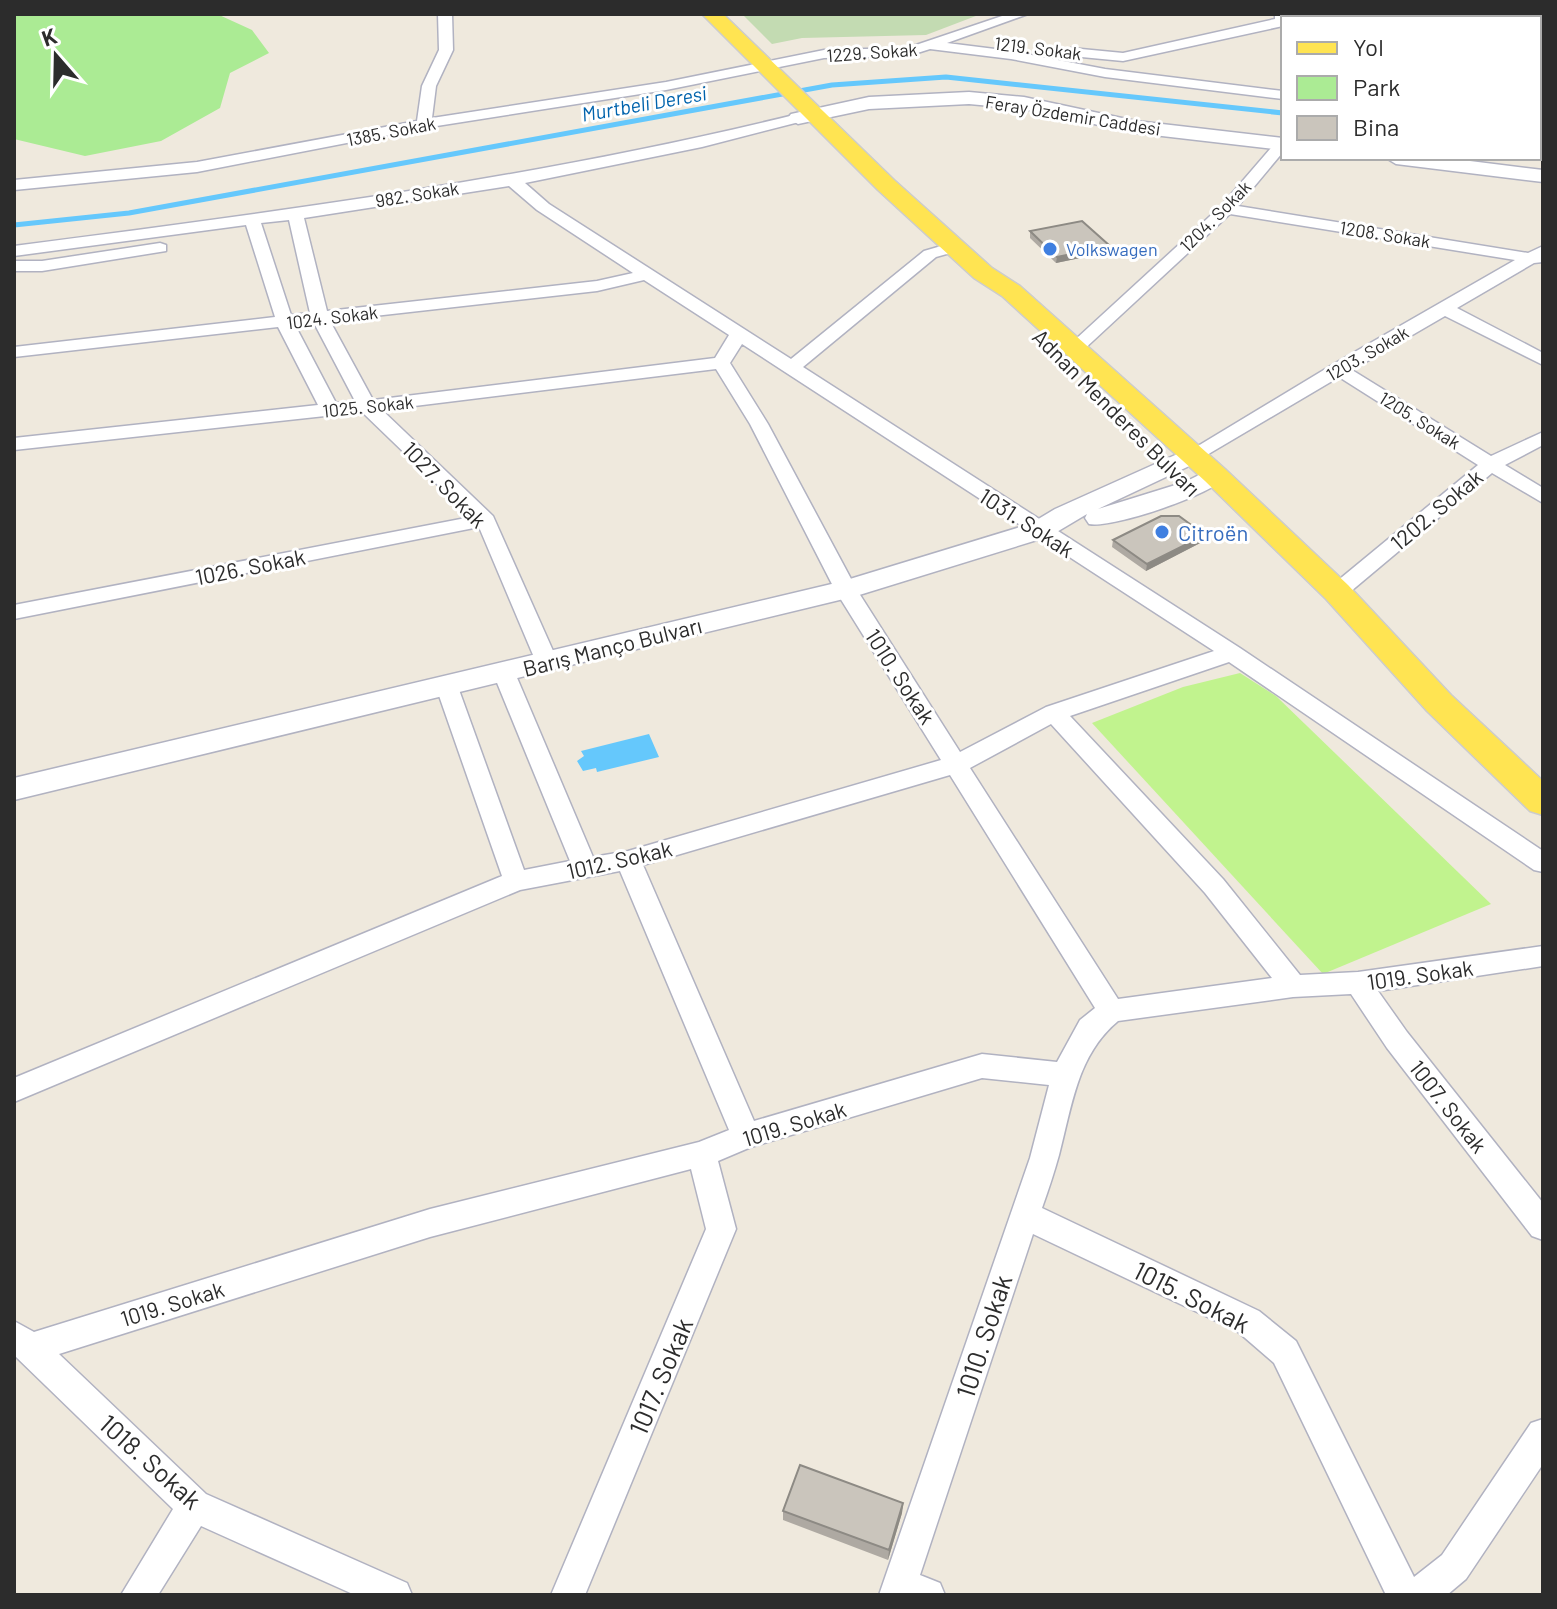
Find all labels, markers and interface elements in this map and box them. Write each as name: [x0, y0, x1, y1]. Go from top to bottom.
north arrow: [16, 16, 96, 96]
legend: [1281, 16, 1541, 160]
text: K: [38, 22, 60, 51]
street label: 1219. Sokak: [993, 32, 1083, 64]
text: Yol: [1353, 32, 1384, 61]
street label: 1229. Sokak: [826, 38, 918, 66]
text: Park: [1353, 72, 1400, 101]
water label: Murtbeli Deresi: [580, 80, 708, 126]
street label: Feray Özdemir Caddesi: [984, 90, 1162, 140]
street label: 1385. Sokak: [345, 112, 437, 150]
text: Bina: [1353, 112, 1399, 141]
street label: 1204. Sokak: [1175, 176, 1255, 256]
street label: 982. Sokak: [374, 177, 460, 211]
street label: 1208. Sokak: [1338, 216, 1432, 252]
place label: Volkswagen: [1066, 238, 1158, 260]
marker: Volkswagen: [1041, 240, 1059, 258]
street label: 1024. Sokak: [285, 300, 379, 334]
street label: 1203. Sokak: [1322, 321, 1412, 385]
street label: Adnan Menderes Bulvarı: [1028, 323, 1206, 501]
street label: 1205. Sokak: [1375, 386, 1465, 454]
street label: 1025. Sokak: [321, 390, 415, 422]
street label: 1027. Sokak: [398, 435, 492, 533]
street label: 1202. Sokak: [1385, 463, 1487, 555]
street label: 1031. Sokak: [975, 482, 1079, 562]
place label: Citroën: [1178, 519, 1248, 545]
marker: Citroën: [1153, 523, 1171, 541]
street label: 1026. Sokak: [193, 543, 307, 589]
street label: Barış Manço Bulvarı: [520, 611, 704, 681]
street label: 1010. Sokak: [861, 624, 941, 728]
street label: 1012. Sokak: [564, 834, 674, 884]
street label: 1019. Sokak: [1365, 954, 1475, 994]
street label: 1007. Sokak: [1405, 1054, 1493, 1158]
street label: 1019. Sokak: [739, 1095, 849, 1151]
street label: 1015. Sokak: [1129, 1253, 1255, 1339]
street label: 1010. Sokak: [949, 1270, 1017, 1402]
street label: 1019. Sokak: [117, 1275, 227, 1331]
street label: 1017. Sokak: [621, 1313, 699, 1439]
street label: 1018. Sokak: [94, 1407, 208, 1515]

